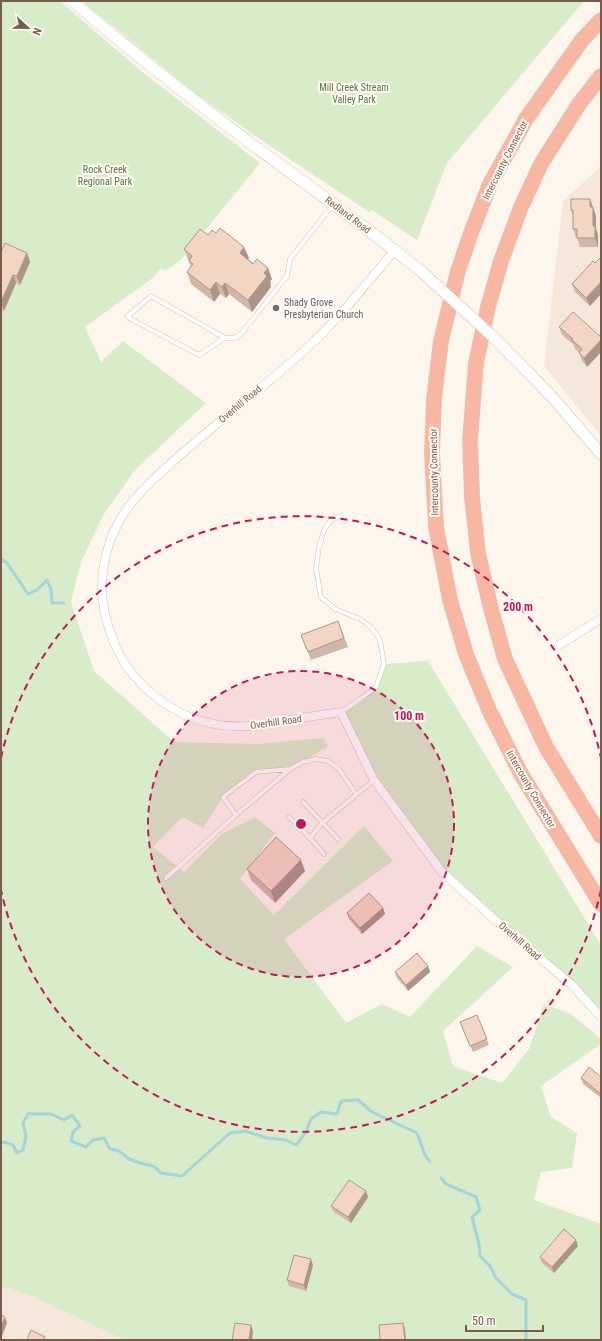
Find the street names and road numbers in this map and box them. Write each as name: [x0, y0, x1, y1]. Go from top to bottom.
street label: Intercounty Connector: [480, 119, 530, 201]
street label: Redland Road: [323, 194, 373, 236]
street label: Overhill Road: [217, 383, 263, 425]
street label: Intercounty Connector: [428, 428, 440, 516]
street label: Overhill Road: [249, 713, 303, 731]
street label: Intercounty Connector: [504, 748, 558, 830]
street label: Overhill Road: [497, 920, 543, 962]

